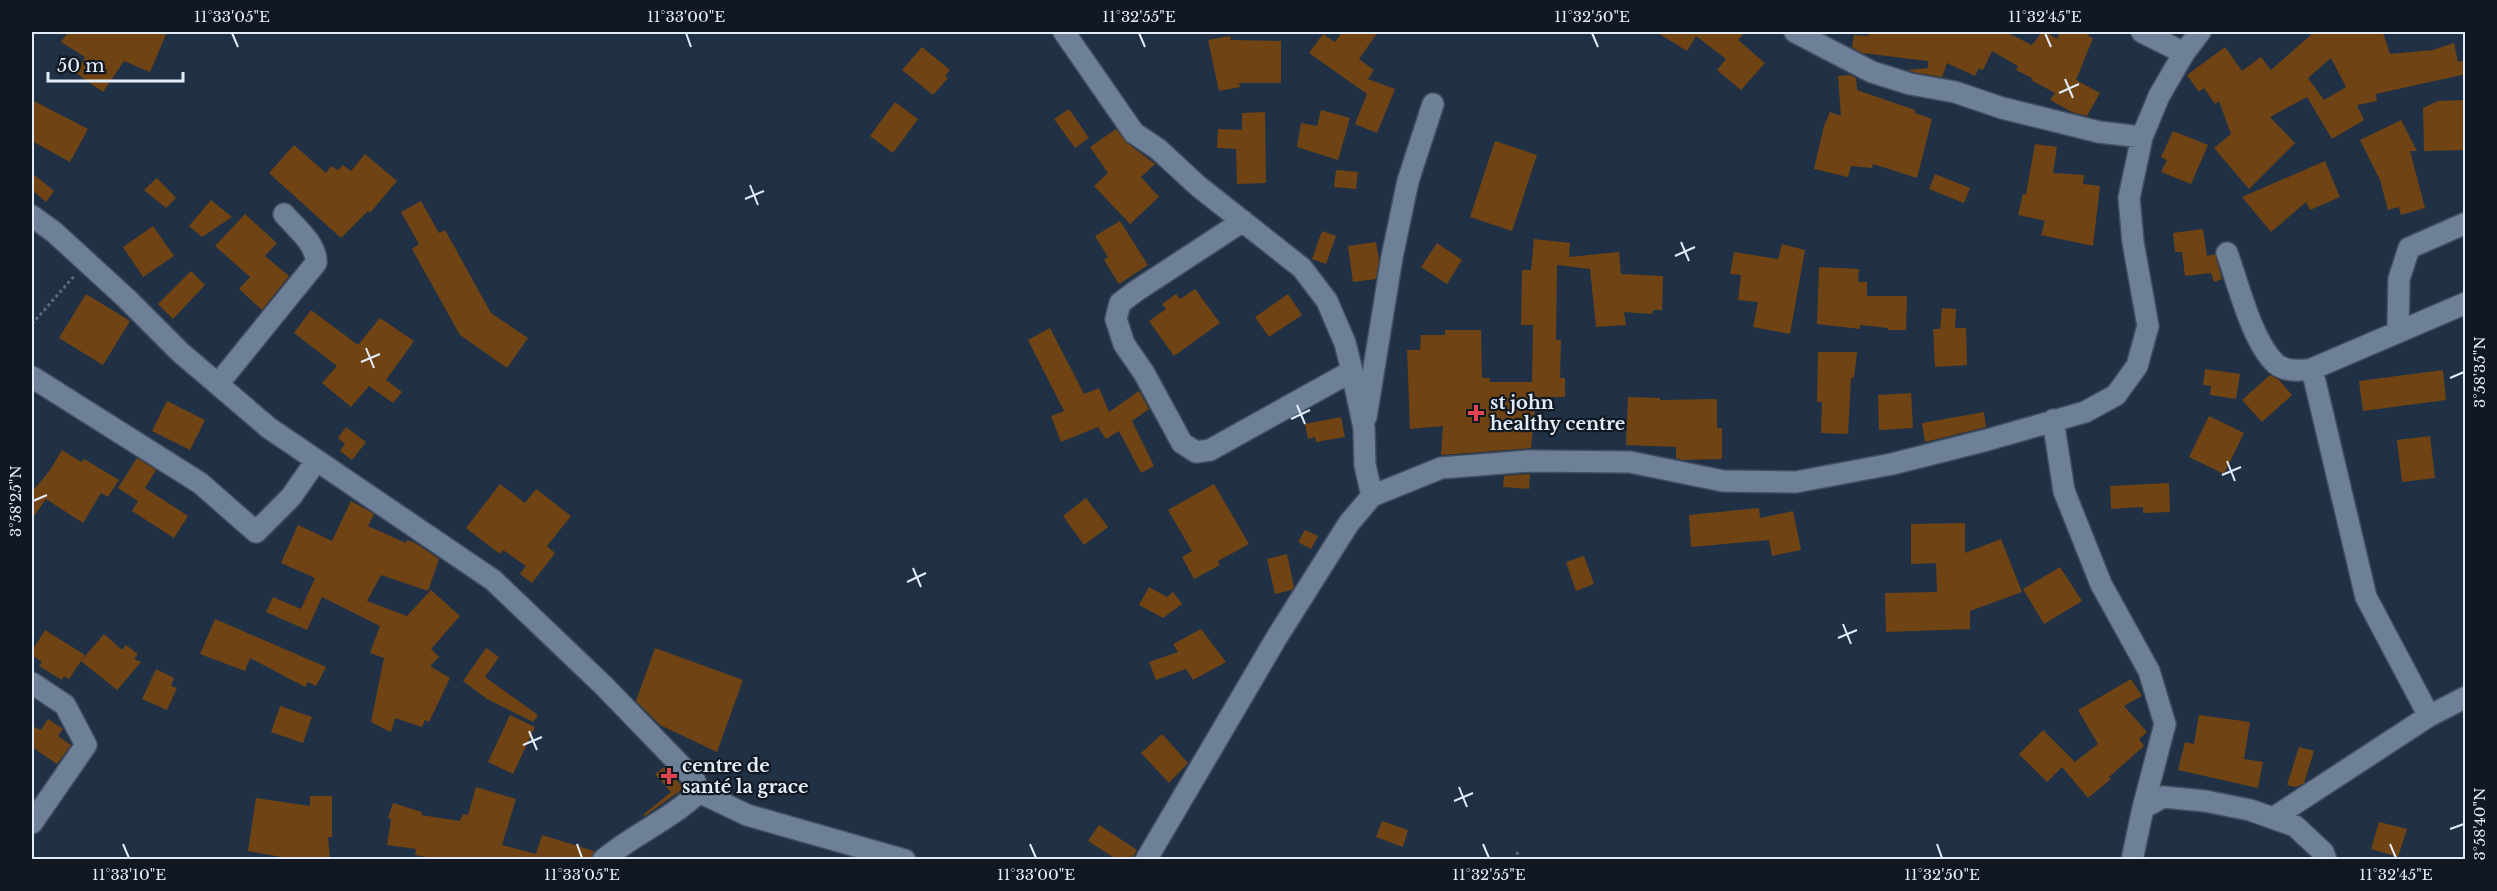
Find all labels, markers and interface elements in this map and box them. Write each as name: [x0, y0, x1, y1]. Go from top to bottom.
text: 11°33'05"E: [194, 7, 270, 26]
text: 11°33'00"E: [647, 7, 725, 26]
text: 11°32'55"E: [1102, 7, 1176, 26]
text: 11°32'50"E: [1554, 7, 1630, 26]
text: 11°32'45"E: [2008, 7, 2082, 26]
scale bar: [48, 45, 183, 83]
text: 50 m: [57, 55, 105, 77]
text: 3°58'35"N: [2470, 336, 2489, 408]
place label: st john healthy centre: [1490, 392, 1625, 435]
marker: st john healthy centre: [1467, 404, 1485, 422]
text: 3°58'25"N: [6, 465, 25, 537]
place label: centre de santé la grace: [682, 755, 808, 798]
marker: centre de santé la grace: [660, 767, 678, 785]
text: 3°58'40"N: [2470, 788, 2489, 860]
text: 11°33'10"E: [92, 865, 166, 884]
text: 11°33'05"E: [544, 865, 620, 884]
text: 11°33'00"E: [997, 865, 1075, 884]
text: 11°32'55"E: [1452, 865, 1526, 884]
text: 11°32'50"E: [1904, 865, 1980, 884]
text: 11°32'45"E: [2359, 865, 2433, 884]

